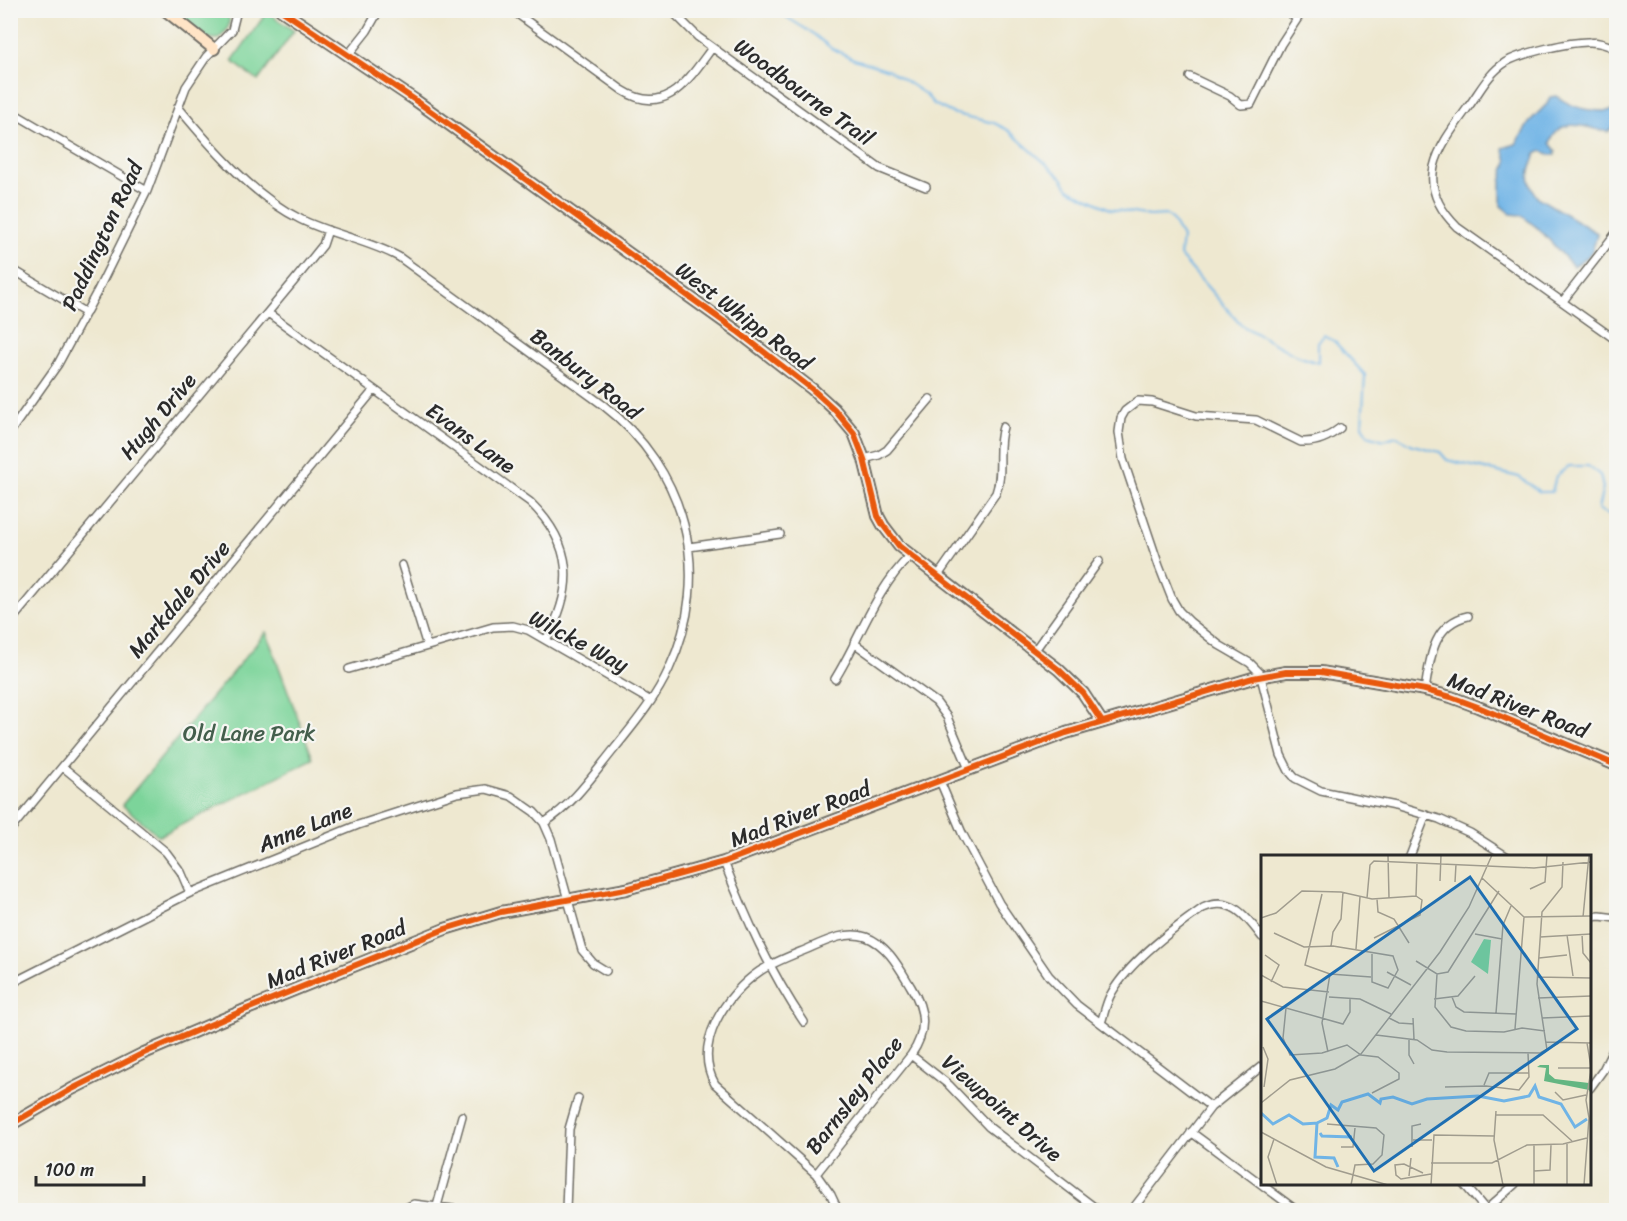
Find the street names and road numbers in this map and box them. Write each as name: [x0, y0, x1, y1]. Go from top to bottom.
street label: Woodbourne Trail: [725, 27, 883, 157]
street label: Paddington Road: [50, 153, 155, 318]
street label: West Whipp Road: [667, 251, 822, 382]
street label: Banbury Road: [521, 318, 652, 431]
street label: Hugh Drive: [109, 363, 207, 469]
street label: Evans Lane: [418, 392, 525, 484]
street label: Markdale Drive: [118, 531, 240, 667]
street label: Wilcke Way: [522, 598, 637, 684]
street label: Mad River Road: [1442, 660, 1595, 750]
street label: Mad River Road: [724, 769, 877, 859]
street label: Anne Lane: [251, 790, 359, 864]
street label: Mad River Road: [260, 908, 413, 1000]
street label: Barnsley Place: [795, 1027, 913, 1163]
street label: Viewpoint Drive: [932, 1044, 1072, 1172]

